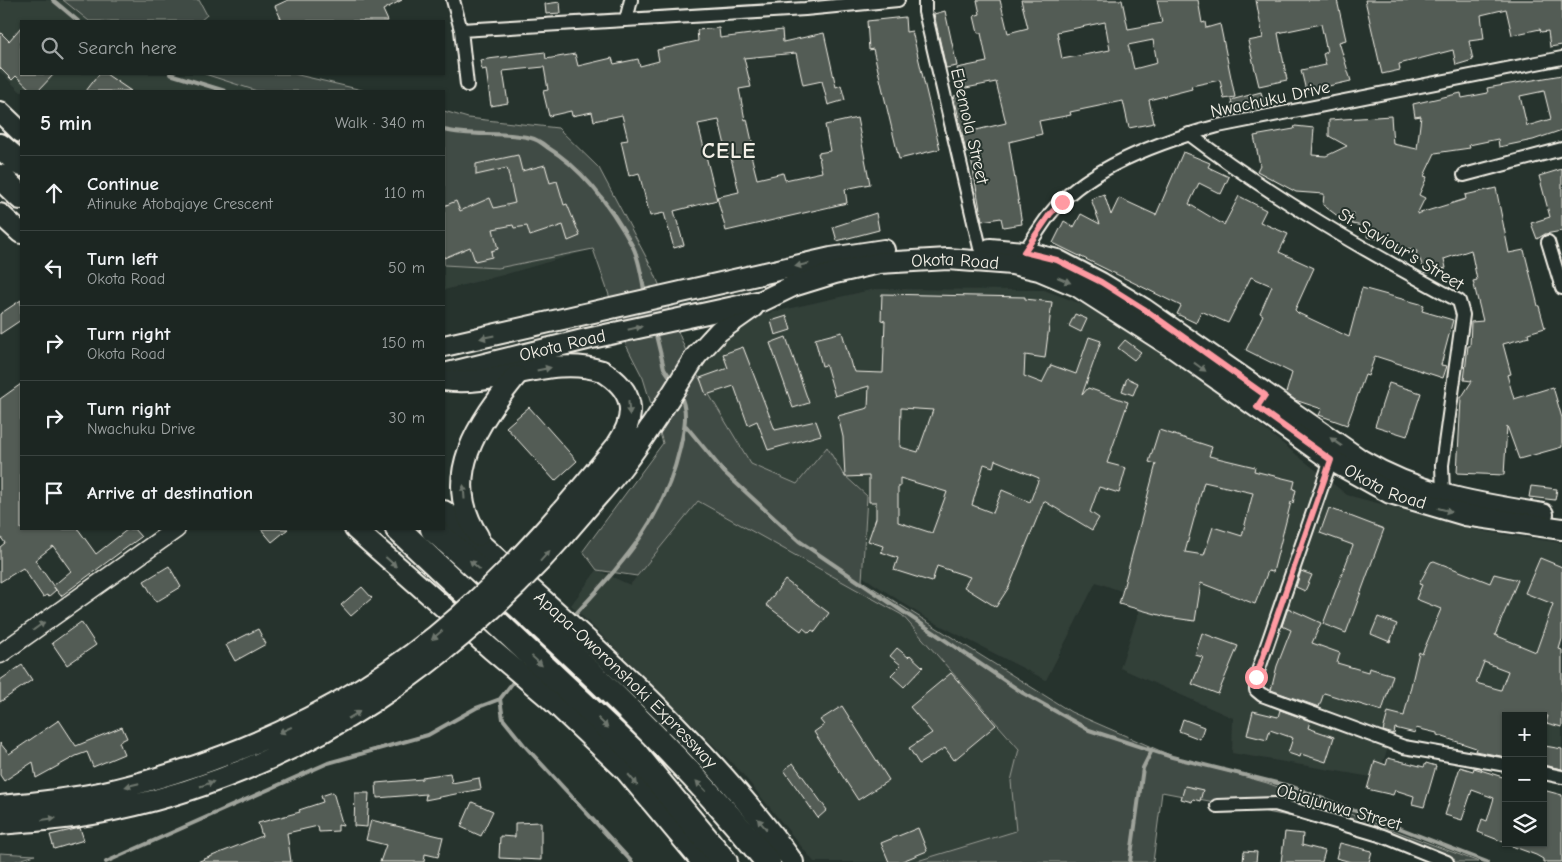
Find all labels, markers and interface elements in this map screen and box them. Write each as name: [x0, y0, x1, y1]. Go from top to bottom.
search box: [20, 20, 445, 75]
icon: search: [38, 34, 66, 62]
text: Search here: [78, 37, 177, 59]
street label: Ebemola Street: [946, 66, 993, 187]
street label: Nwachuku Drive: [1208, 77, 1332, 122]
text: 5 min: [40, 111, 92, 135]
text: Walk · 340 m: [335, 114, 425, 132]
district label: CELE: [702, 138, 756, 164]
text: Continue: [87, 173, 159, 195]
icon: ahead: [40, 179, 68, 207]
text: 110 m: [384, 184, 425, 202]
route end: [1051, 191, 1074, 214]
text: Atinuke Atobajaye Crescent: [87, 195, 273, 213]
street label: St. Saviour's Street: [1334, 204, 1468, 296]
text: Turn left: [87, 248, 158, 270]
street label: Okota Road: [910, 249, 1000, 274]
icon: left: [40, 254, 68, 282]
text: 50 m: [388, 259, 425, 277]
one-way arrow: [795, 261, 810, 269]
text: Okota Road: [87, 270, 165, 288]
one-way arrow: [1056, 277, 1071, 285]
text: Turn right: [87, 323, 171, 345]
one-way arrow: [627, 324, 642, 332]
street label: Okota Road: [517, 325, 608, 366]
icon: right: [40, 329, 68, 357]
one-way arrow: [479, 333, 494, 341]
text: 150 m: [382, 334, 425, 352]
text: Okota Road: [87, 345, 165, 363]
one-way arrow: [1194, 362, 1207, 372]
one-way arrow: [536, 365, 551, 373]
text: Turn right: [87, 398, 171, 420]
one-way arrow: [625, 400, 633, 416]
icon: right: [40, 404, 68, 432]
text: 30 m: [389, 409, 425, 427]
text: Nwachuku Drive: [87, 420, 195, 438]
one-way arrow: [1330, 437, 1343, 448]
street label: Okota Road: [1340, 460, 1429, 514]
icon: arrive: [40, 479, 68, 507]
text: Arrive at destination: [87, 482, 253, 504]
one-way arrow: [459, 484, 467, 500]
one-way arrow: [1437, 507, 1452, 515]
one-way arrow: [540, 550, 551, 563]
one-way arrow: [385, 556, 397, 568]
one-way arrow: [468, 560, 481, 571]
street label: Apapa-Oworonshoki Expressway: [530, 587, 722, 774]
one-way arrow: [32, 620, 45, 631]
one-way arrow: [431, 629, 444, 640]
one-way arrow: [531, 655, 543, 667]
route start: [1245, 666, 1268, 689]
one-way arrow: [347, 710, 360, 720]
map controls: [1502, 712, 1547, 847]
button: +: [1502, 712, 1547, 757]
one-way arrow: [597, 717, 609, 729]
one-way arrow: [278, 726, 292, 734]
button: −: [1502, 757, 1547, 802]
one-way arrow: [628, 773, 639, 786]
one-way arrow: [199, 779, 214, 787]
one-way arrow: [695, 780, 707, 792]
street label: Obiajunwa Street: [1274, 780, 1404, 836]
one-way arrow: [125, 781, 140, 789]
button: layers: [1502, 802, 1547, 847]
one-way arrow: [41, 815, 57, 823]
one-way arrow: [757, 818, 768, 831]

